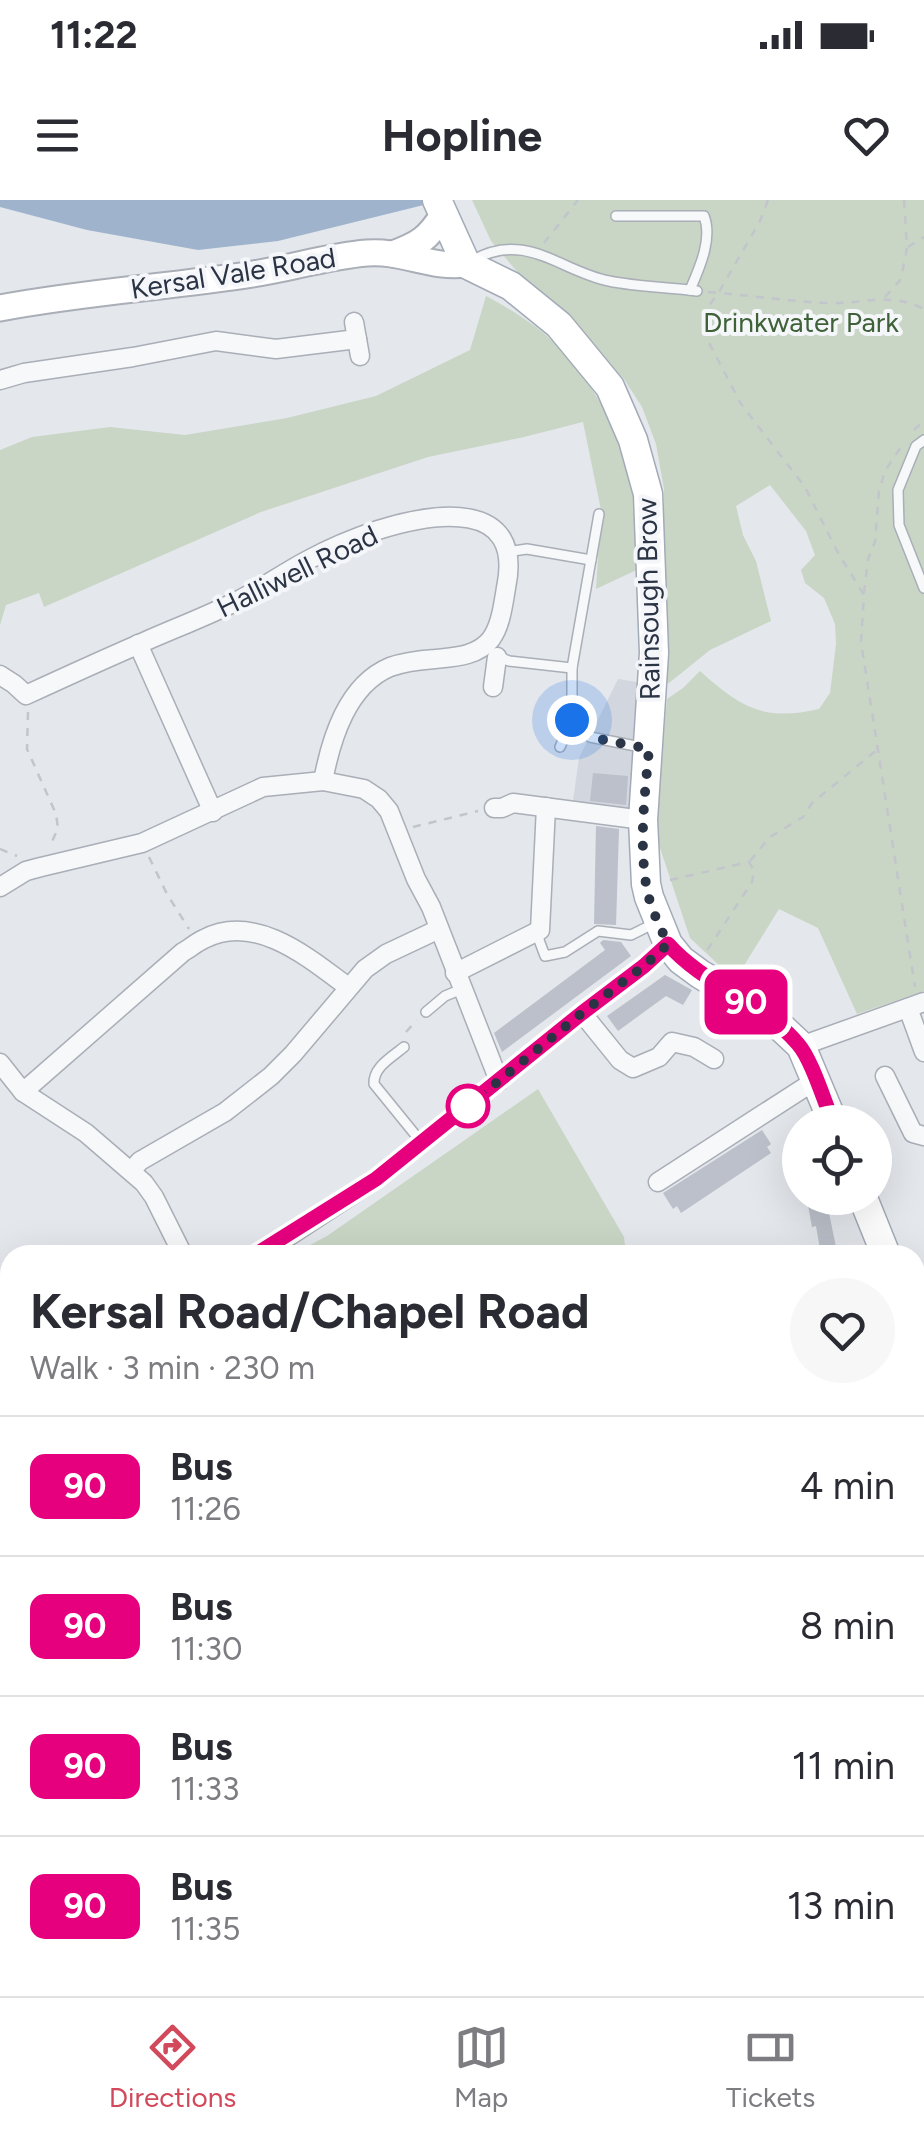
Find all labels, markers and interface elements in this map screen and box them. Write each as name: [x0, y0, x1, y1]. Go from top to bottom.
text: 11:22: [50, 12, 138, 58]
icon: menu: [30, 108, 85, 163]
text: Hopline: [382, 108, 542, 162]
icon: heart: [839, 108, 894, 163]
street label: Kersal Vale Road: [128, 240, 338, 306]
park label: Drinkwater Park: [703, 305, 899, 339]
street label: Rainsough Brow: [629, 498, 667, 700]
street label: Halliwell Road: [211, 517, 383, 625]
your location: [547, 695, 597, 745]
line badge: 90: [701, 970, 791, 1034]
text: 90: [725, 981, 767, 1023]
unlabelled marker: [447, 1085, 489, 1127]
map controls: [782, 1105, 892, 1215]
button: locate: [782, 1105, 892, 1215]
button: heart: [790, 1278, 895, 1383]
text: Kersal Road/Chapel Road: [30, 1282, 590, 1340]
text: Walk · 3 min · 230 m: [30, 1349, 315, 1387]
text: Bus: [170, 1444, 233, 1490]
text: 4 min: [800, 1463, 895, 1509]
text: 90: [64, 1465, 106, 1507]
text: 11:26: [170, 1490, 241, 1528]
text: Bus: [170, 1584, 233, 1630]
text: 8 min: [800, 1603, 895, 1649]
text: 90: [64, 1605, 106, 1647]
text: 11:30: [170, 1630, 242, 1668]
text: Bus: [170, 1724, 233, 1770]
text: 11 min: [792, 1743, 895, 1789]
text: 90: [64, 1745, 106, 1787]
text: 11:33: [170, 1770, 239, 1808]
text: Bus: [170, 1864, 233, 1910]
text: 13 min: [787, 1883, 895, 1929]
text: 90: [64, 1885, 106, 1927]
text: 11:35: [170, 1910, 240, 1948]
tab: Directions: [109, 2020, 236, 2114]
tab: Map: [454, 2020, 509, 2114]
tab: Tickets: [726, 2020, 815, 2114]

